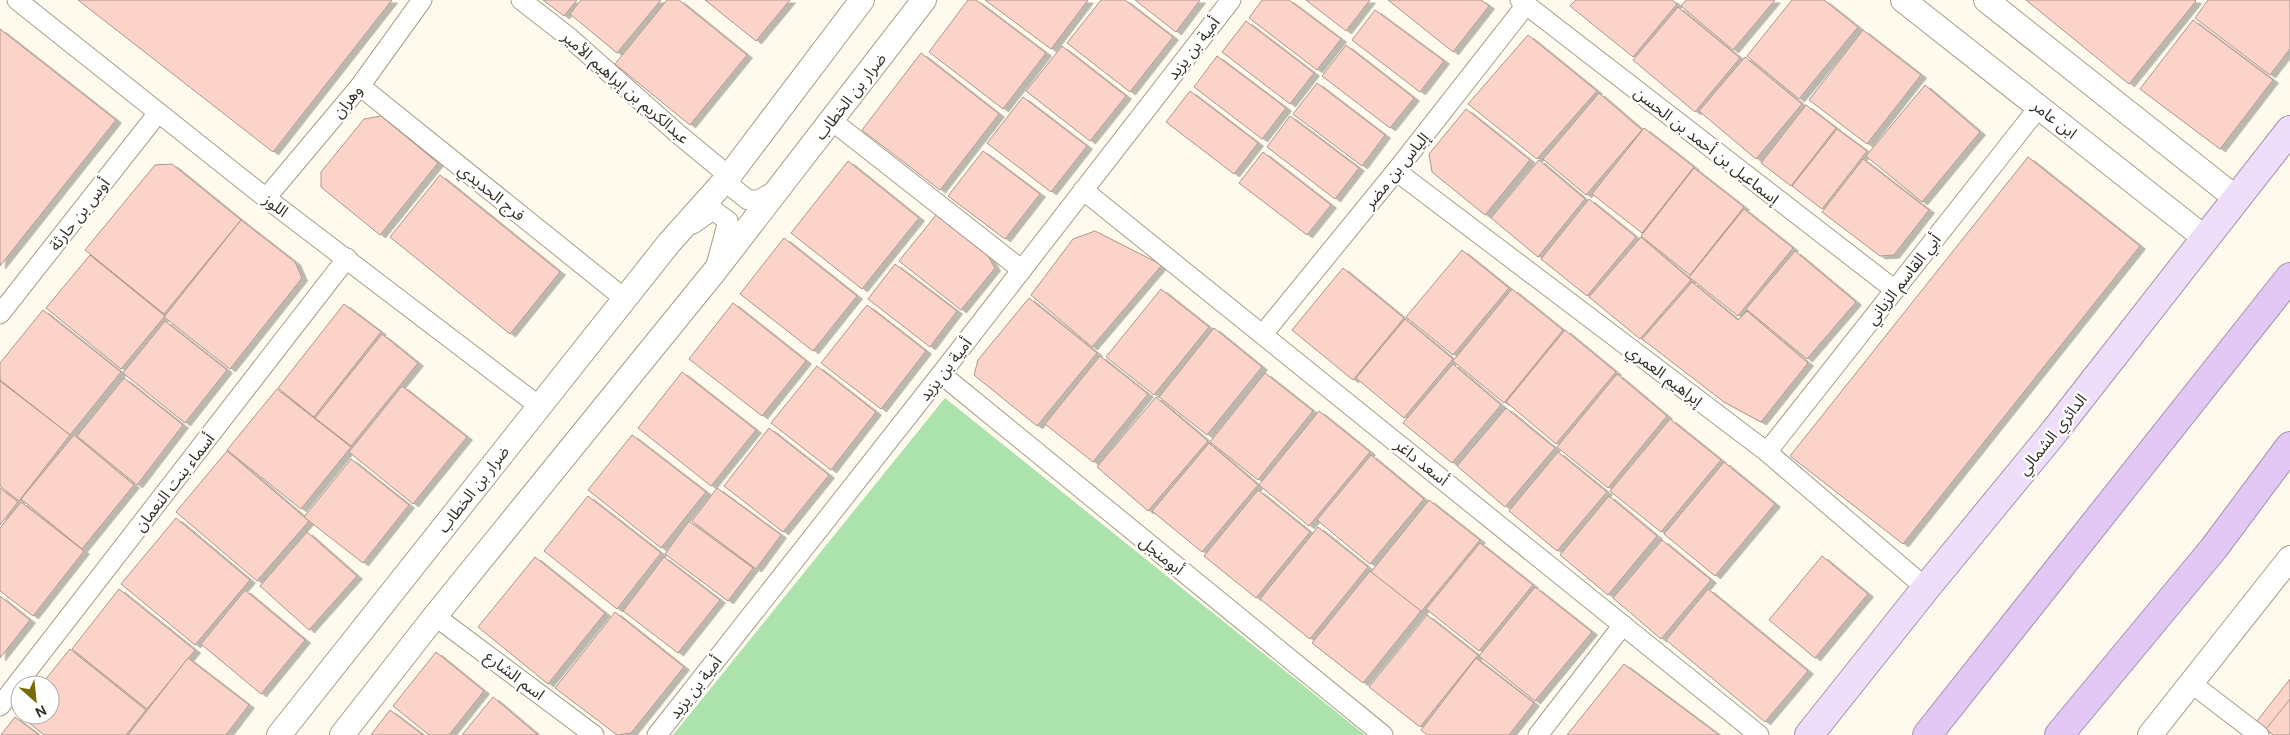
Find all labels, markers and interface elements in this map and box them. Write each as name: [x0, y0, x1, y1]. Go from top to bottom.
street label: أمية بن يزيد: [1162, 13, 1225, 84]
street label: عبدالكريم بن إبراهيم الأمير: [555, 26, 694, 150]
street label: ضرار بن الخطاب: [810, 49, 891, 144]
street label: وهران: [328, 80, 367, 122]
street label: إسماعيل بن أحمد بن الحسن: [1630, 82, 1784, 209]
street label: ابن عامر: [2027, 95, 2081, 144]
street label: إلياس بن مضر: [1359, 127, 1434, 214]
street label: فرج الحديدي: [453, 159, 529, 227]
street label: أوس بن حارثة: [44, 174, 114, 255]
street label: اللوز: [258, 189, 292, 222]
street label: أبي القاسم الزياني: [1861, 230, 1947, 330]
street label: أمية بن يزيد: [914, 334, 977, 405]
street label: إبراهيم العمري: [1621, 340, 1708, 413]
street label: الدائري الشمالي: [2013, 389, 2093, 480]
street label: أسماء بنت النعمان: [129, 429, 219, 536]
street label: أسعد داغر: [1390, 434, 1453, 490]
street label: ضرار بن الخطاب: [433, 442, 514, 537]
street label: أبومنجل: [1135, 531, 1188, 580]
street label: اسم الشارع: [479, 646, 549, 706]
street label: أمية بن يزيد: [664, 652, 727, 723]
north arrow: [10, 675, 60, 725]
text: N: [32, 701, 50, 722]

